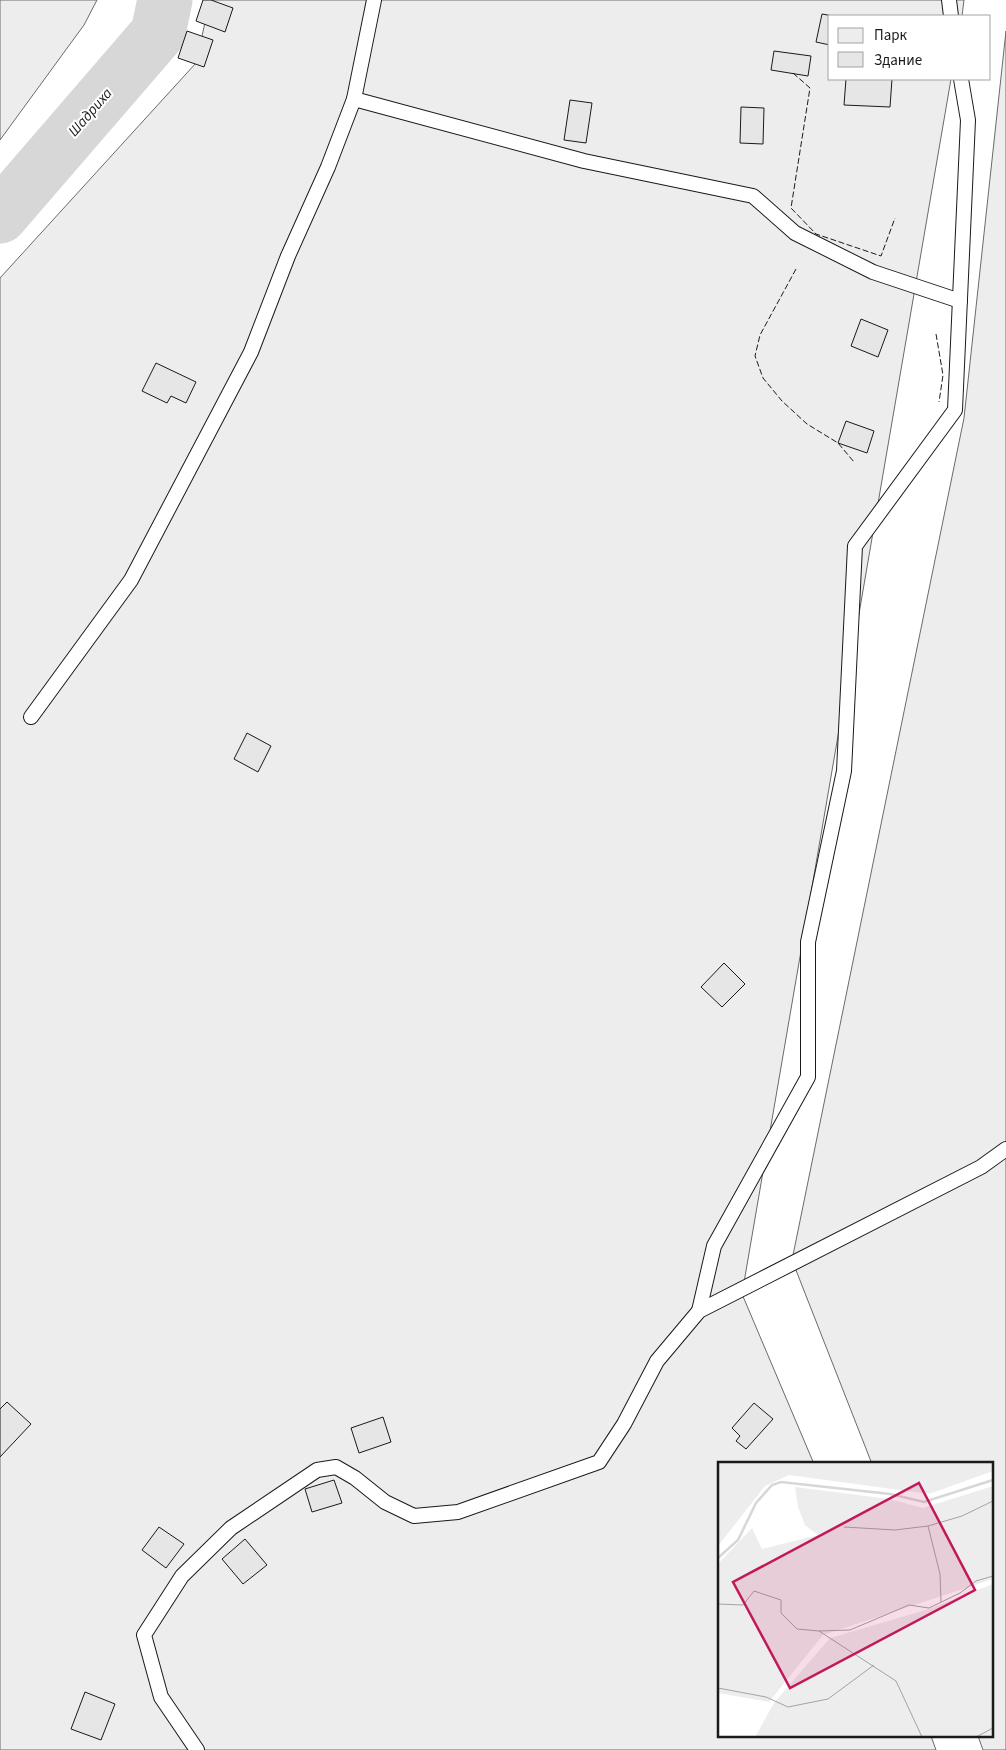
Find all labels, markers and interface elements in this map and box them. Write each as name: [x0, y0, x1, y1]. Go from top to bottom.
legend: [828, 15, 991, 80]
text: Парк: [874, 25, 908, 46]
text: Здание: [874, 50, 922, 71]
water label: Шадриха: [63, 84, 117, 141]
inset map: [718, 1462, 994, 1738]

